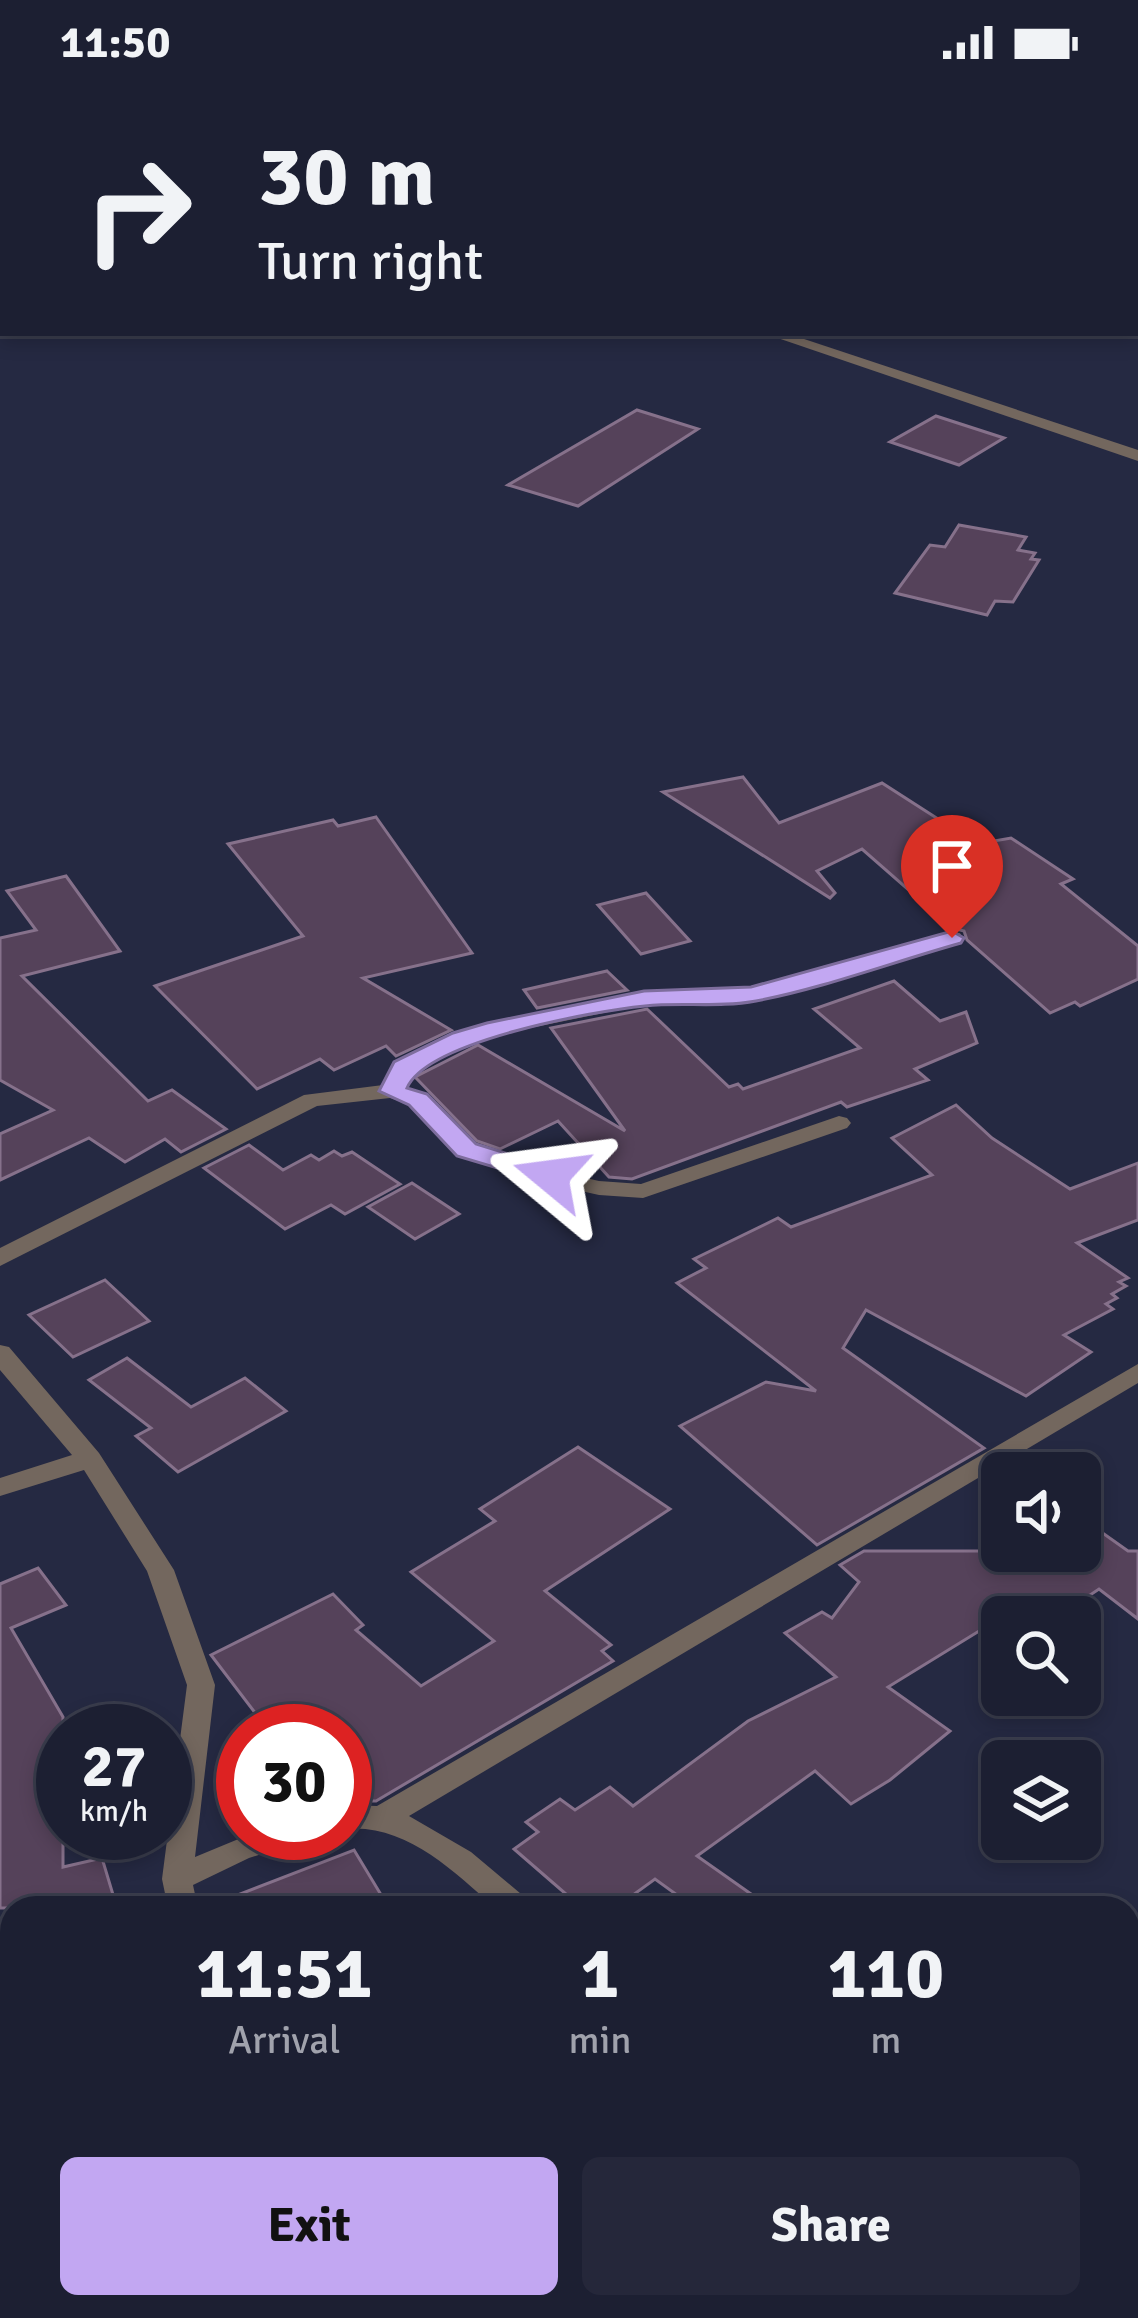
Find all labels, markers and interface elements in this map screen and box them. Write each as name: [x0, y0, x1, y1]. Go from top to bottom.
text: 11:50: [60, 15, 170, 70]
text: 30 m: [258, 125, 435, 229]
icon: right: [60, 132, 216, 288]
text: Turn right: [258, 228, 483, 295]
pin: [901, 815, 1003, 938]
icon: arrive: [919, 833, 985, 899]
position arrow: [488, 1113, 614, 1239]
map controls: [981, 1452, 1101, 1860]
button: sound: [981, 1452, 1101, 1572]
button: search: [981, 1596, 1101, 1716]
speed limit sign: 30: [216, 1704, 372, 1860]
text: 27: [82, 1730, 146, 1804]
button: layers: [981, 1740, 1101, 1860]
text: km/h: [80, 1793, 148, 1830]
text: 11:51: [196, 1929, 373, 2018]
text: 1: [581, 1929, 619, 2018]
text: 110: [827, 1929, 944, 2018]
text: Arrival: [228, 2016, 340, 2064]
text: min: [569, 2016, 632, 2064]
text: m: [870, 2016, 901, 2064]
button: Exit: [60, 2157, 558, 2295]
button: Share: [582, 2157, 1080, 2295]

